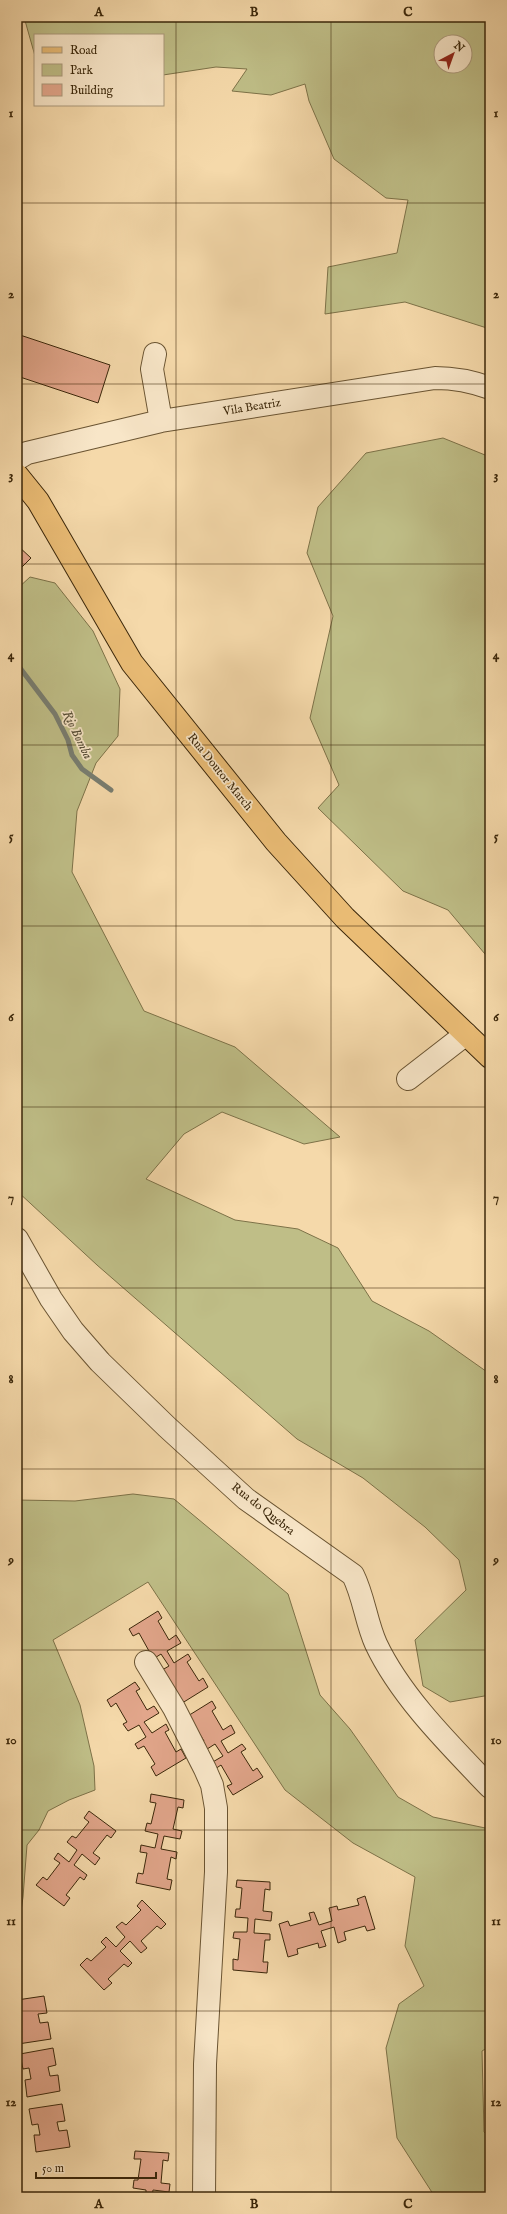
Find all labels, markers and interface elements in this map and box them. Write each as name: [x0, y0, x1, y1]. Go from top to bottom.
text: A: [94, 4, 105, 21]
text: B: [250, 4, 259, 21]
text: C: [403, 4, 413, 21]
legend: [34, 34, 164, 106]
north arrow: [433, 34, 473, 74]
text: N: [450, 38, 467, 56]
text: Road: [70, 43, 98, 58]
text: Park: [70, 63, 93, 78]
text: Building: [70, 83, 114, 98]
text: 1: [9, 105, 14, 122]
text: 1: [494, 105, 499, 122]
text: 2: [8, 286, 14, 303]
text: 2: [493, 286, 499, 303]
street label: Vila Beatriz: [221, 395, 282, 419]
text: 3: [9, 467, 14, 484]
text: 3: [494, 467, 499, 484]
text: 4: [8, 647, 15, 664]
text: 4: [493, 647, 500, 664]
water label: Rio Bomba: [58, 708, 96, 762]
street label: Rua Doutor March: [184, 730, 256, 814]
text: 5: [9, 828, 14, 845]
text: 5: [494, 828, 499, 845]
text: 6: [8, 1009, 14, 1026]
text: 6: [493, 1009, 499, 1026]
text: 7: [8, 1190, 14, 1207]
text: 7: [493, 1190, 499, 1207]
text: 8: [8, 1371, 14, 1388]
text: 8: [493, 1371, 499, 1388]
street label: Rua do Quebra: [228, 1480, 298, 1539]
text: 9: [7, 1552, 14, 1569]
text: 9: [492, 1552, 499, 1569]
text: 10: [5, 1732, 17, 1749]
text: 10: [490, 1732, 502, 1749]
text: 11: [6, 1913, 16, 1930]
text: 11: [491, 1913, 501, 1930]
text: 12: [6, 2094, 16, 2111]
text: 12: [491, 2094, 501, 2111]
scale bar: [36, 2154, 156, 2180]
text: 50 m: [42, 2161, 64, 2176]
text: A: [94, 2196, 105, 2213]
text: B: [250, 2196, 259, 2213]
text: C: [403, 2196, 413, 2213]

